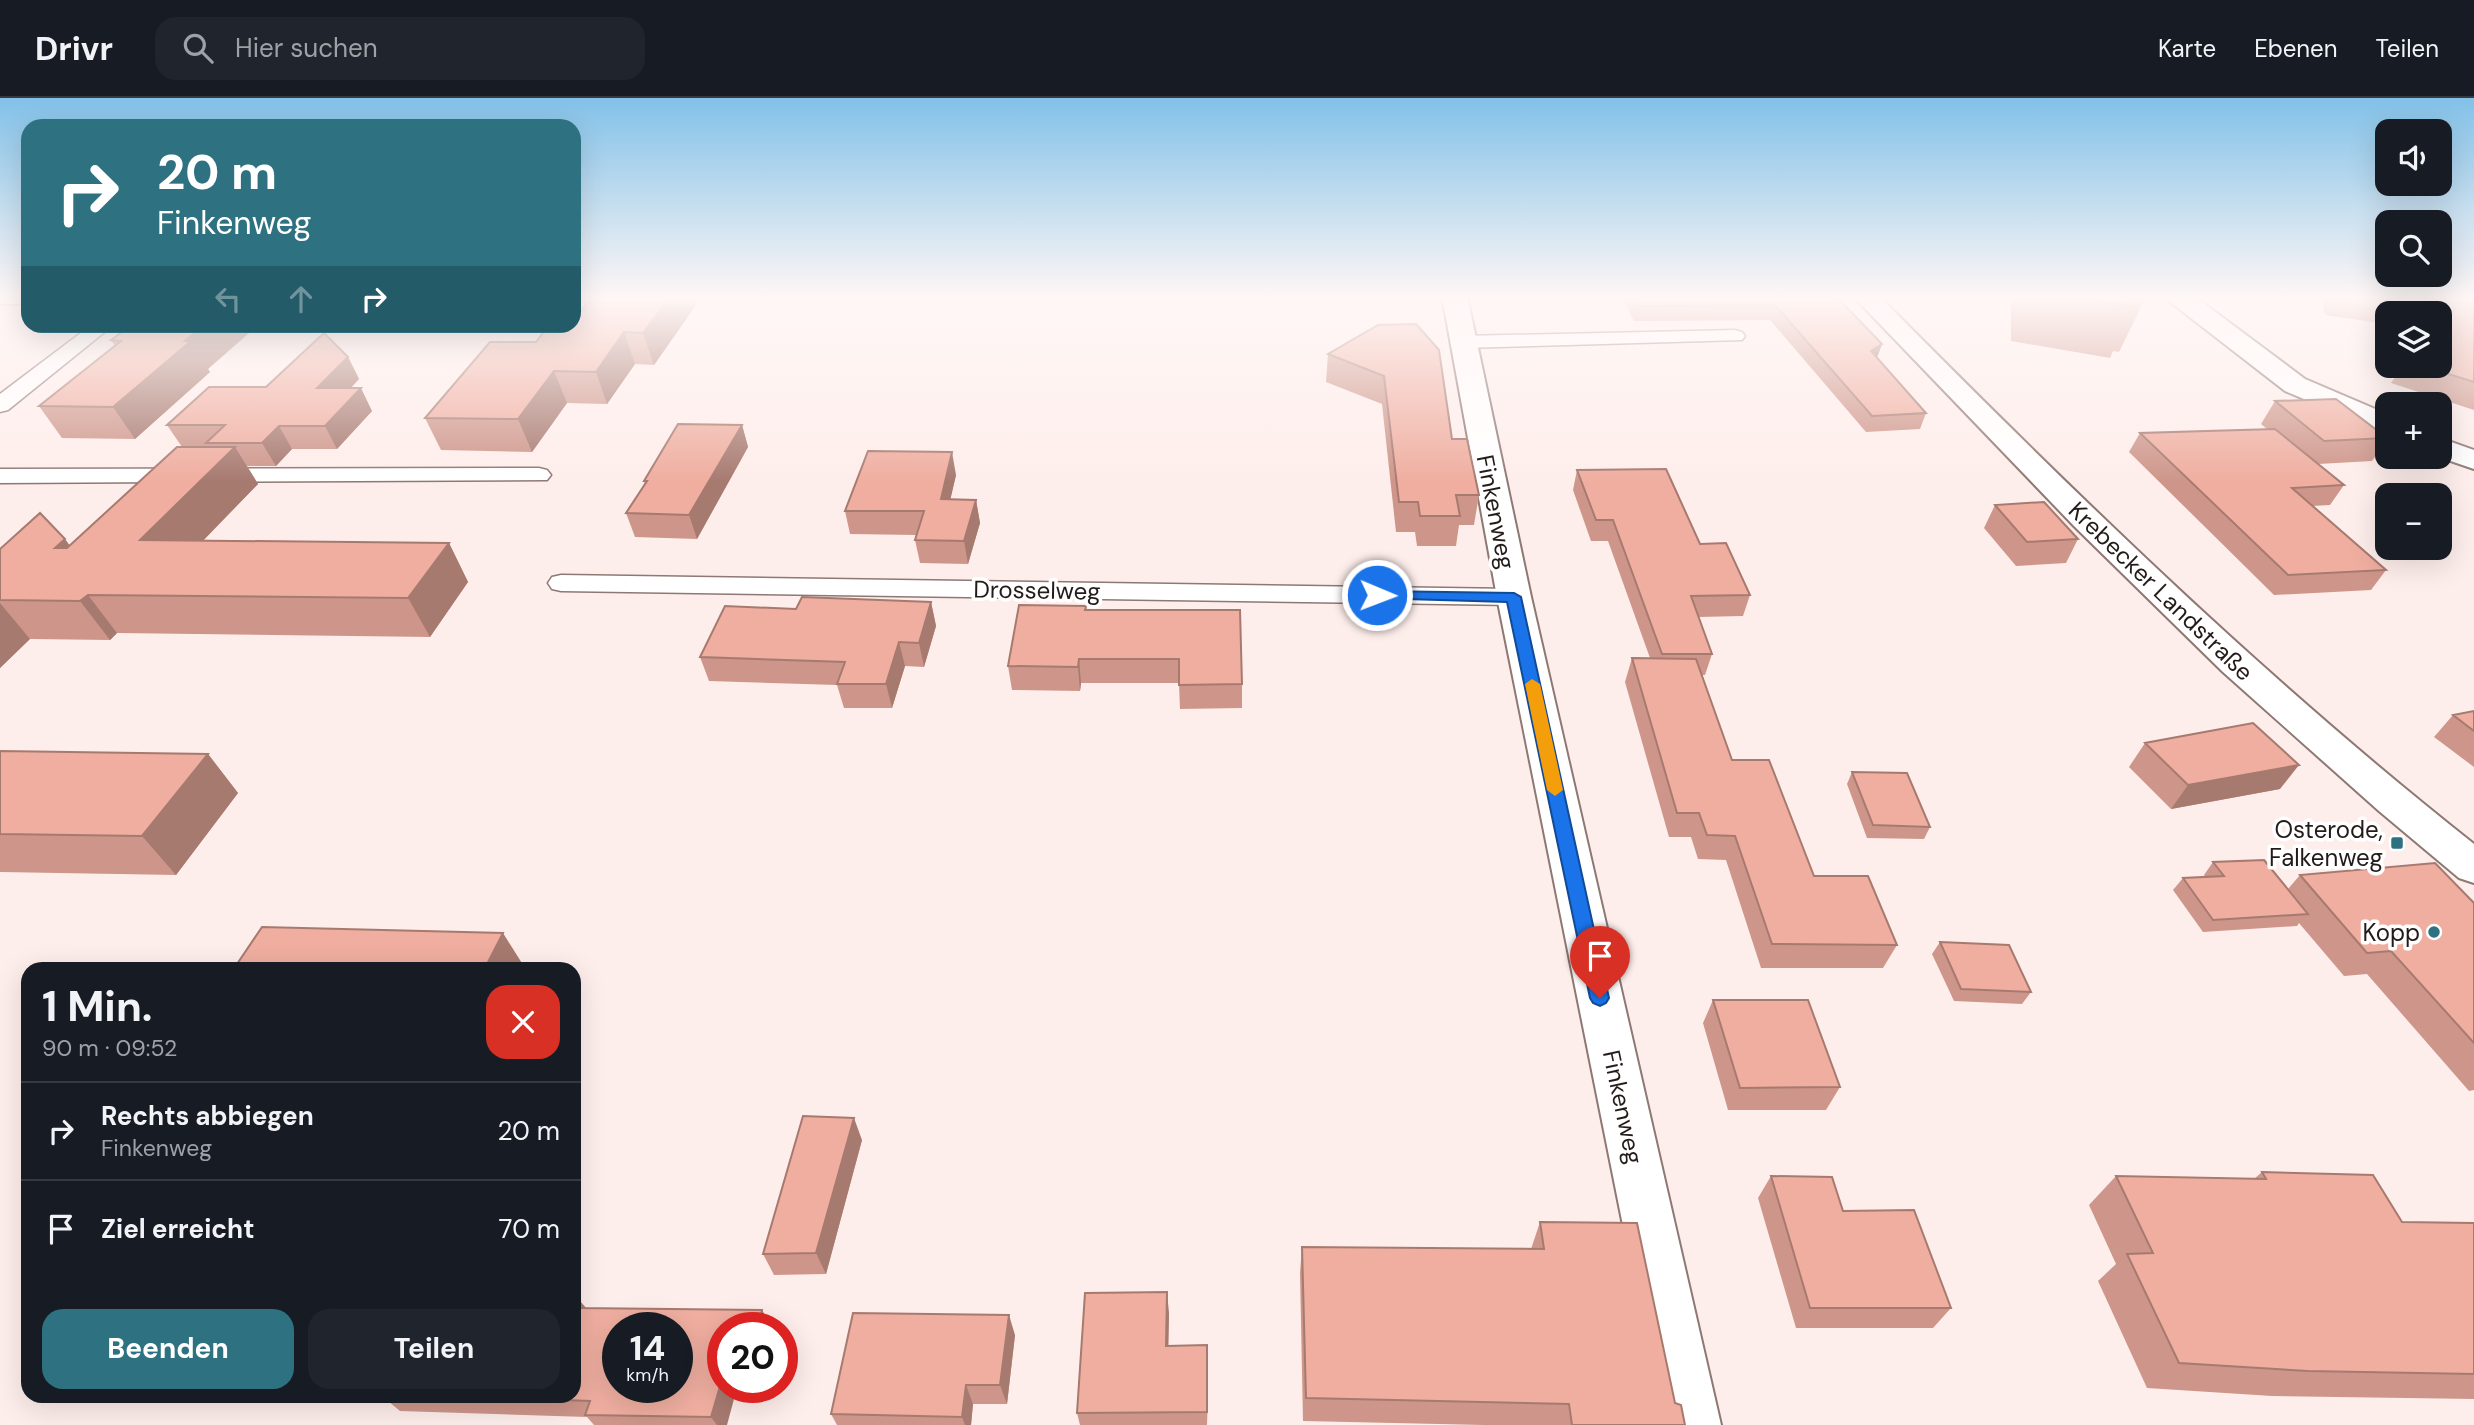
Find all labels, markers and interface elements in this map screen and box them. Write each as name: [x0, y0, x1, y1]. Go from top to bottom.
search box: [155, 17, 645, 80]
text: Drivr: [35, 27, 113, 70]
icon: search: [179, 29, 217, 67]
text: Hier suchen: [235, 31, 378, 65]
text: Karte: [2158, 33, 2216, 64]
text: Ebenen: [2254, 33, 2338, 64]
text: Teilen: [2376, 33, 2439, 64]
map controls: [2375, 119, 2452, 560]
button: sound: [2375, 119, 2452, 196]
text: 20 m: [157, 140, 277, 204]
icon: right: [42, 147, 133, 238]
text: Finkenweg: [157, 202, 311, 244]
button: search: [2375, 210, 2452, 287]
icon: left: [209, 280, 247, 318]
icon: ahead: [282, 280, 320, 318]
icon: right: [355, 280, 393, 318]
button: layers: [2375, 301, 2452, 378]
button: +: [2375, 392, 2452, 469]
street label: Finkenweg: [1470, 452, 1522, 572]
button: −: [2375, 483, 2452, 560]
street label: Krebecker Landstraße: [2062, 495, 2260, 687]
position arrow: [1340, 558, 1414, 632]
street label: Drosselweg: [973, 573, 1101, 607]
place label: Osterode, Falkenweg: [2269, 814, 2383, 873]
marker: Osterode, Falkenweg: [2389, 835, 2405, 851]
place label: Kopp: [2362, 917, 2420, 948]
marker: Kopp: [2426, 924, 2442, 940]
pin: [1570, 926, 1630, 998]
icon: arrive: [1581, 937, 1619, 975]
text: 1 Min.: [42, 979, 152, 1034]
button: close: [486, 985, 560, 1059]
text: 90 m · 09:52: [42, 1033, 177, 1063]
street label: Finkenweg: [1596, 1047, 1650, 1167]
text: Rechts abbiegen: [101, 1099, 314, 1133]
icon: right: [42, 1112, 80, 1150]
text: 20 m: [497, 1114, 560, 1148]
text: Finkenweg: [101, 1133, 212, 1163]
icon: arrive: [42, 1210, 80, 1248]
text: Ziel erreicht: [101, 1212, 254, 1246]
text: 70 m: [499, 1212, 560, 1246]
button: Beenden: [42, 1309, 294, 1389]
button: Teilen: [308, 1309, 560, 1389]
speed limit sign: 20: [707, 1312, 798, 1403]
text: 14: [630, 1325, 665, 1371]
text: km/h: [626, 1363, 669, 1387]

